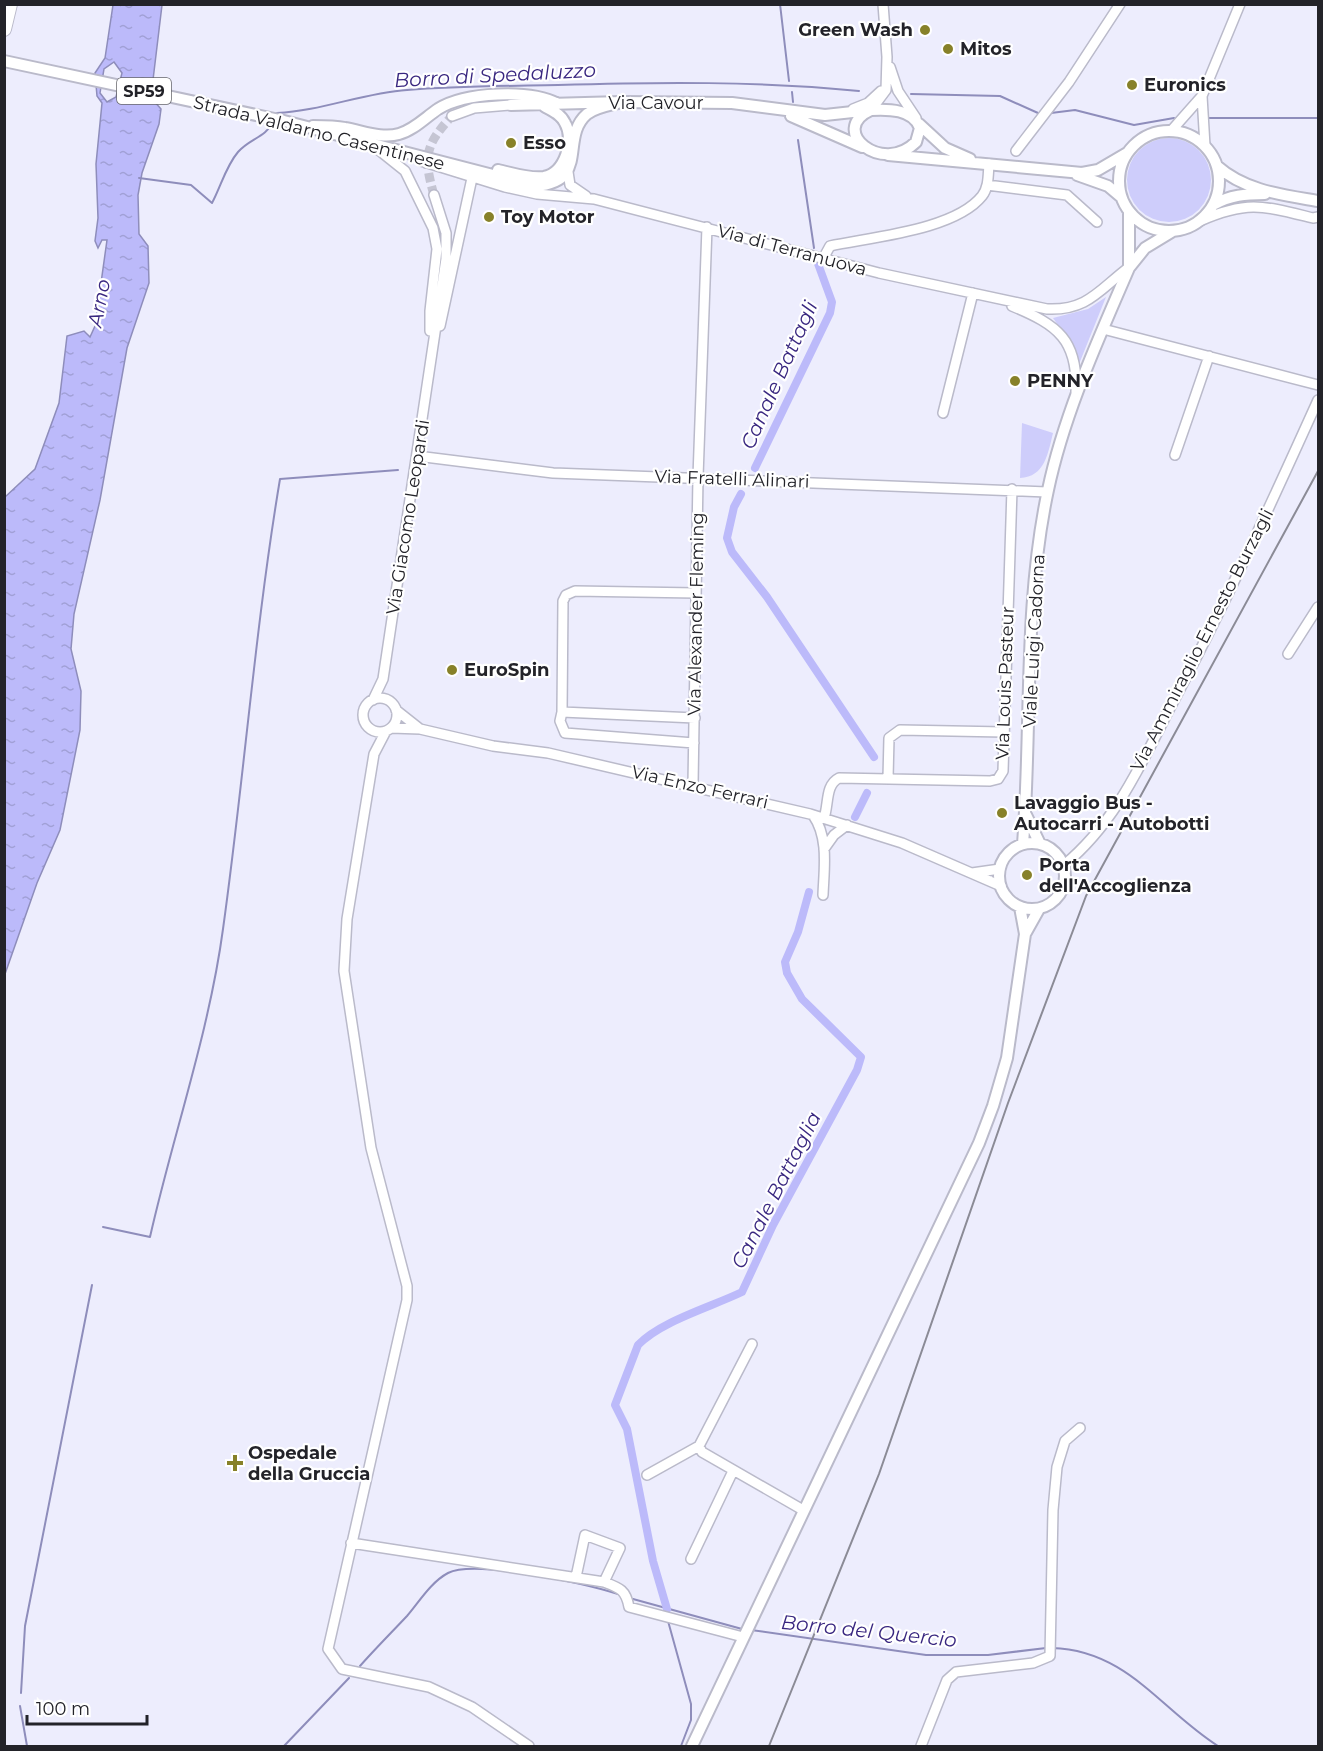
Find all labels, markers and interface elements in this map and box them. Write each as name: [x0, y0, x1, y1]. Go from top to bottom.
place label: Green Wash: [798, 19, 913, 41]
marker: Green Wash: [918, 23, 932, 37]
place label: Mitos: [960, 38, 1012, 60]
marker: Mitos: [941, 42, 955, 56]
water label: Borro di Spedaluzzo: [394, 58, 596, 92]
place label: Euronics: [1144, 74, 1226, 96]
road number: SP59: [117, 78, 171, 104]
marker: Euronics: [1125, 78, 1139, 92]
street label: Strada Valdarno Casentinese: [191, 91, 447, 175]
street label: Via Cavour: [608, 92, 704, 114]
place label: Esso: [523, 132, 566, 154]
marker: Esso: [504, 136, 518, 150]
place label: Toy Motor: [501, 206, 595, 228]
marker: Toy Motor: [482, 210, 496, 224]
street label: Via di Terranuova: [715, 219, 869, 281]
water label: Arno: [82, 277, 115, 330]
water label: Canale Battagli: [736, 297, 823, 453]
place label: PENNY: [1027, 370, 1094, 392]
marker: PENNY: [1008, 374, 1022, 388]
street label: Via Giacomo Leopardi: [382, 418, 434, 616]
street label: Via Fratelli Alinari: [654, 465, 810, 493]
street label: Via Ammiraglio Ernesto Burzagli: [1126, 505, 1278, 775]
street label: Via Alexander Fleming: [683, 512, 709, 716]
street label: Viale Luigi Cadorna: [1018, 554, 1050, 728]
street label: Via Louis Pasteur: [991, 606, 1019, 760]
place label: EuroSpin: [464, 659, 550, 681]
marker: EuroSpin: [445, 663, 459, 677]
street label: Via Enzo Ferrari: [629, 761, 771, 813]
place label: Lavaggio Bus - Autocarri - Autobotti: [1013, 792, 1209, 835]
marker: Lavaggio Bus - Autocarri - Autobotti: [995, 806, 1009, 820]
place label: Porta dell'Accoglienza: [1039, 854, 1192, 897]
marker: Porta dell'Accoglienza: [1020, 868, 1034, 882]
water label: Canale Battaglia: [726, 1107, 826, 1273]
place label: Ospedale della Gruccia: [248, 1442, 370, 1485]
marker: Ospedale della Gruccia: [226, 1454, 244, 1472]
water label: Borro del Quercio: [780, 1610, 958, 1652]
scale bar: [27, 1688, 147, 1726]
text: 100 m: [36, 1698, 90, 1720]

